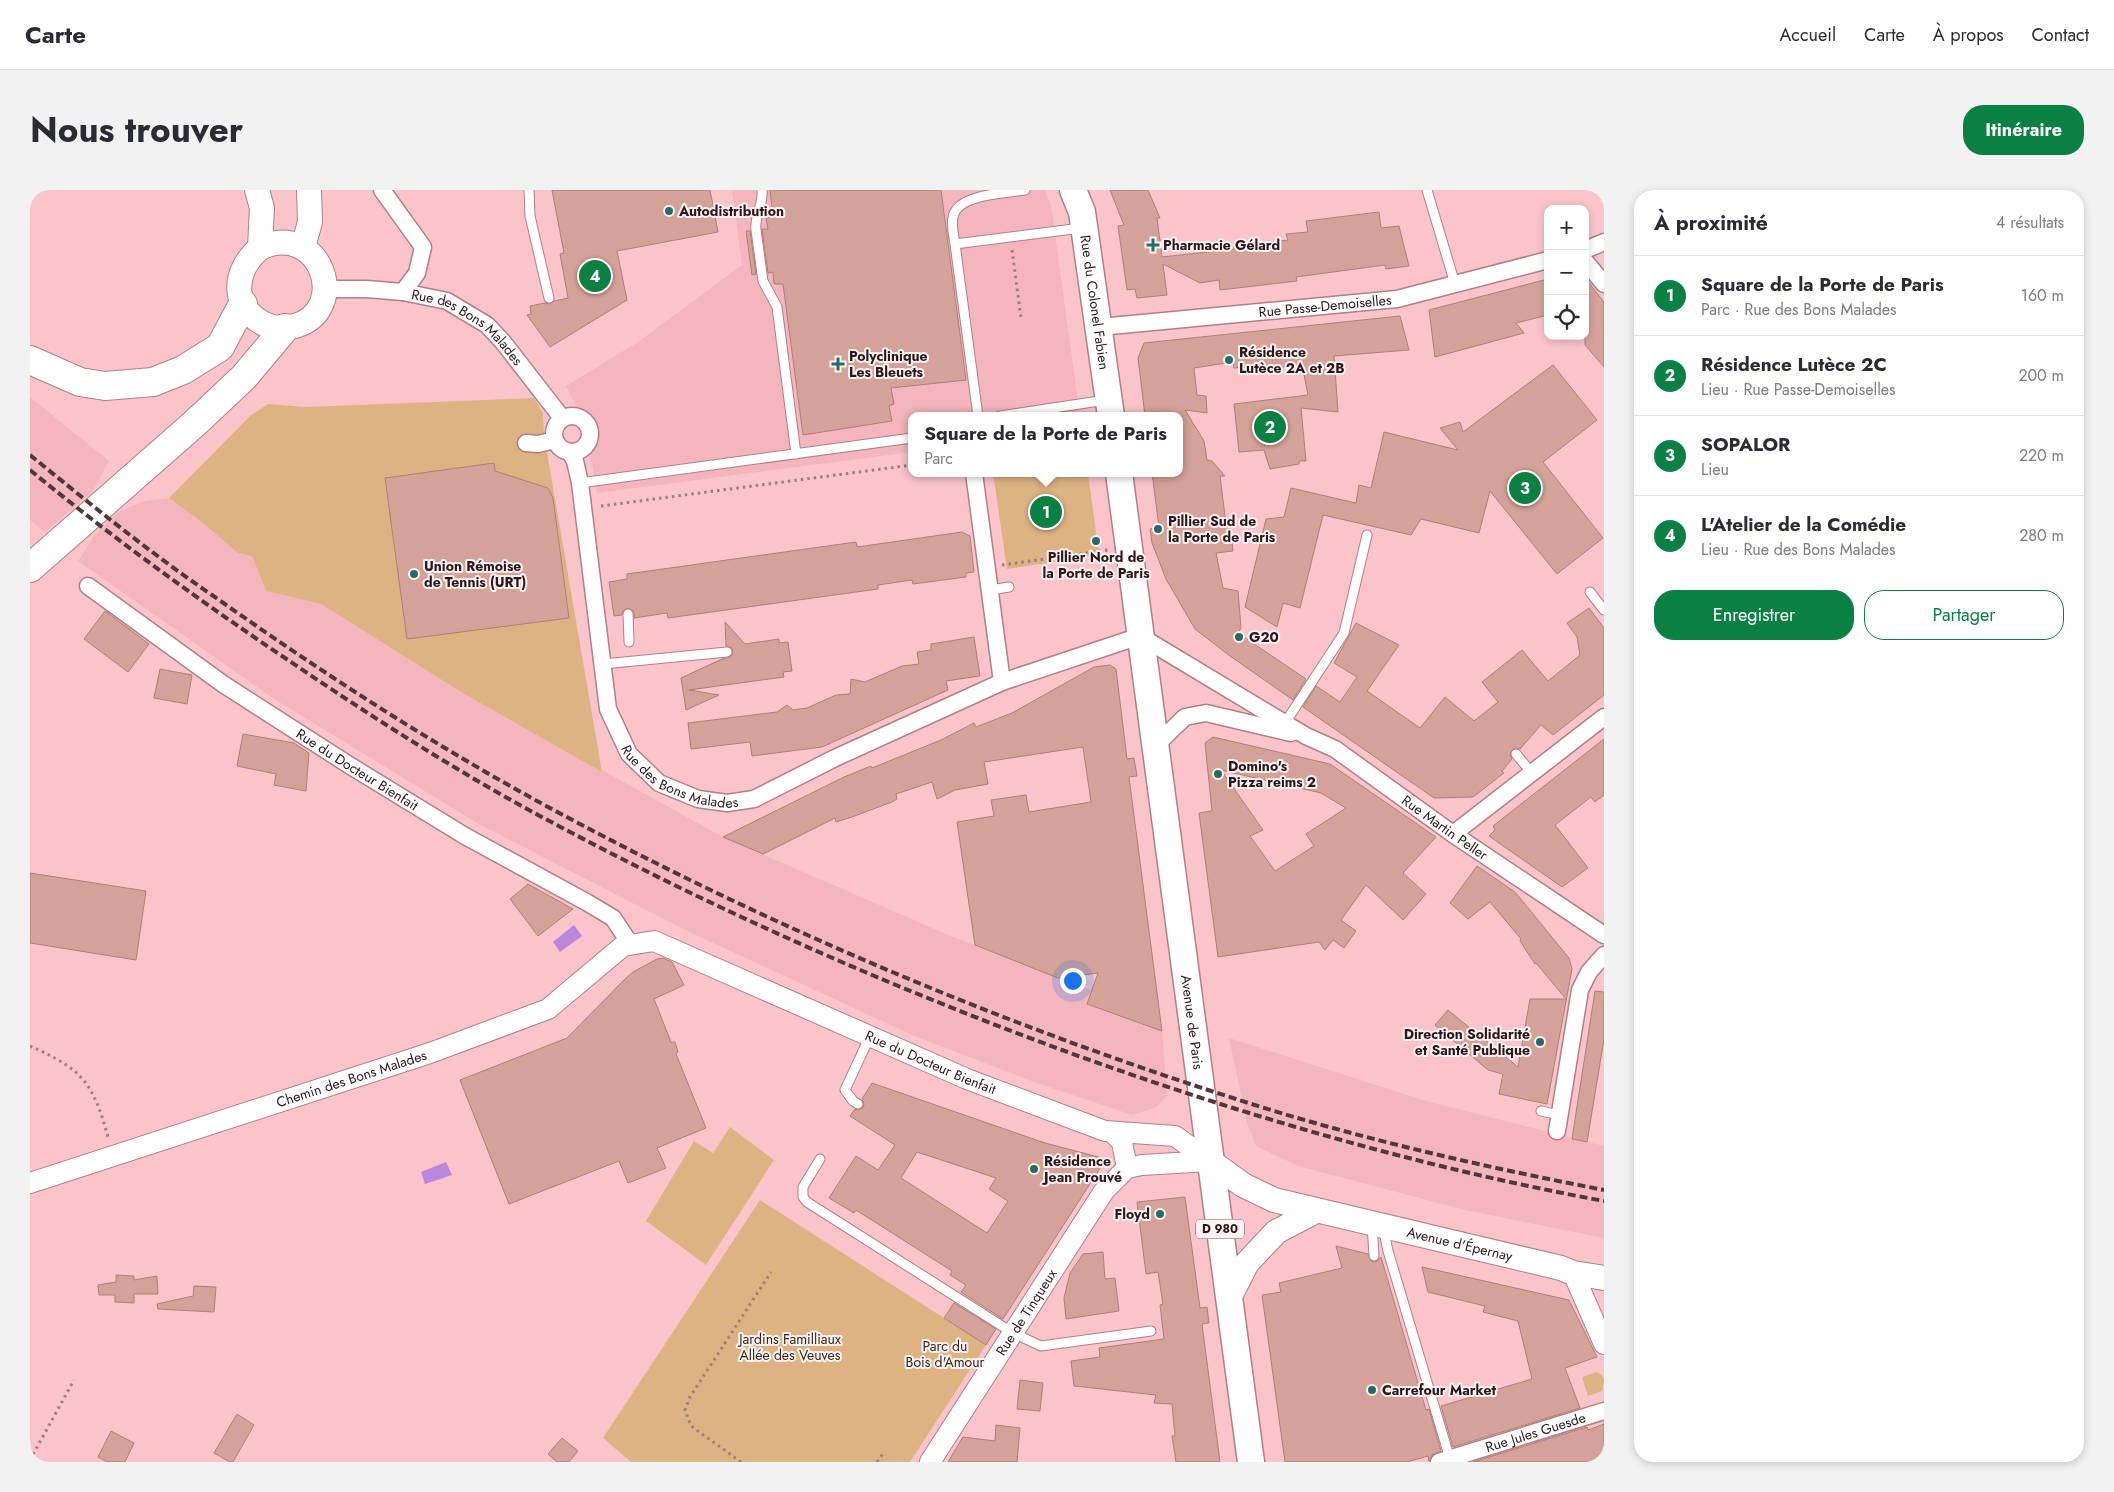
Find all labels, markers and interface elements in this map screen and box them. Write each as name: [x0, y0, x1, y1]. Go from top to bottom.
text: Carte: [25, 17, 86, 52]
text: Accueil: [1779, 22, 1836, 48]
text: Carte: [1864, 22, 1905, 48]
text: À propos: [1933, 22, 2003, 48]
text: Contact: [2031, 22, 2089, 48]
text: Nous trouver: [30, 105, 243, 155]
button: Itinéraire: [1963, 105, 2084, 155]
place label: Autodistribution: [678, 201, 784, 221]
marker: Autodistribution: [663, 205, 675, 217]
map controls: [1544, 205, 1589, 340]
button: +: [1544, 205, 1589, 250]
text: À proximité: [1654, 208, 1768, 238]
text: 4 résultats: [1996, 211, 2064, 234]
street label: Rue du Colonel Fabien: [1075, 234, 1114, 371]
place label: Pharmacie Gélard: [1163, 235, 1280, 255]
marker: Pharmacie Gélard: [1147, 239, 1159, 251]
button: −: [1544, 250, 1589, 295]
pin: 4: [579, 257, 611, 295]
text: Square de la Porte de Paris: [1701, 271, 1944, 298]
street label: Rue des Bons Malades: [410, 284, 528, 370]
text: 1: [1666, 284, 1674, 307]
text: 160 m: [2021, 284, 2064, 307]
street label: Rue Passe-Demoiselles: [1258, 290, 1393, 322]
button: locate: [1544, 295, 1589, 340]
text: Parc · Rue des Bons Malades: [1701, 298, 1896, 321]
place label: Résidence Lutèce 2A et 2B: [1239, 342, 1345, 378]
place label: Polyclinique Les Bleuets: [849, 346, 928, 382]
text: Résidence Lutèce 2C: [1701, 351, 1887, 378]
marker: Résidence Lutèce 2A et 2B: [1223, 354, 1235, 366]
marker: Polyclinique Les Bleuets: [831, 357, 845, 371]
text: 2: [1665, 364, 1675, 387]
text: 200 m: [2018, 364, 2064, 387]
text: Lieu · Rue Passe-Demoiselles: [1701, 378, 1896, 401]
pin: 2: [1254, 408, 1286, 446]
popup: [908, 412, 1183, 477]
text: Square de la Porte de Paris: [924, 420, 1167, 447]
text: SOPALOR: [1701, 431, 1790, 458]
text: 3: [1665, 444, 1675, 467]
text: 220 m: [2019, 444, 2064, 467]
text: Parc: [924, 447, 953, 470]
text: Lieu: [1701, 458, 1729, 481]
pin: 3: [1509, 469, 1541, 507]
pin: 1: [1030, 493, 1062, 531]
place label: Pillier Sud de la Porte de Paris: [1168, 511, 1276, 547]
text: L'Atelier de la Comédie: [1701, 511, 1906, 538]
marker: Pillier Sud de la Porte de Paris: [1152, 523, 1164, 535]
text: 4: [1664, 524, 1676, 547]
text: 280 m: [2019, 524, 2064, 547]
marker: Pillier Nord de la Porte de Paris: [1090, 535, 1102, 547]
text: Lieu · Rue des Bons Malades: [1701, 538, 1896, 561]
place label: Pillier Nord de la Porte de Paris: [1042, 547, 1150, 583]
place label: Union Rémoise de Tennis (URT): [424, 556, 526, 592]
marker: Union Rémoise de Tennis (URT): [408, 568, 420, 580]
button: Enregistrer: [1654, 590, 1854, 640]
button: Partager: [1864, 590, 2064, 640]
place label: G20: [1249, 627, 1279, 647]
marker: G20: [1233, 631, 1245, 643]
street label: Rue du Docteur Bienfait: [292, 724, 423, 816]
street label: Rue des Bons Malades: [616, 742, 740, 813]
place label: Domino's Pizza reims 2: [1228, 756, 1316, 792]
marker: Domino's Pizza reims 2: [1212, 768, 1224, 780]
street label: Rue Martin Peller: [1398, 790, 1492, 865]
your location: [1060, 968, 1086, 994]
street label: Avenue de Paris: [1176, 974, 1209, 1071]
place label: Direction Solidarité et Santé Publique: [1404, 1024, 1530, 1060]
street label: Rue du Docteur Bienfait: [862, 1025, 1000, 1099]
marker: Direction Solidarité et Santé Publique: [1534, 1036, 1546, 1048]
street label: Chemin des Bons Malades: [274, 1045, 430, 1112]
place label: Résidence Jean Prouvé: [1041, 1151, 1122, 1187]
marker: Résidence Jean Prouvé: [1028, 1163, 1040, 1175]
place label: Floyd: [1114, 1204, 1150, 1224]
marker: Floyd: [1154, 1208, 1166, 1220]
road number: D 980: [1196, 1220, 1244, 1238]
street label: Avenue d'Épernay: [1405, 1222, 1515, 1266]
street label: Rue de Tinqueux: [991, 1265, 1061, 1359]
park label: Jardins Familliaux Allée des Veuves: [737, 1329, 841, 1365]
park label: Parc du Bois d'Amour: [906, 1336, 985, 1372]
place label: Carrefour Market: [1382, 1380, 1496, 1400]
marker: Carrefour Market: [1366, 1384, 1378, 1396]
street label: Rue Jules Guesde: [1483, 1407, 1588, 1457]

